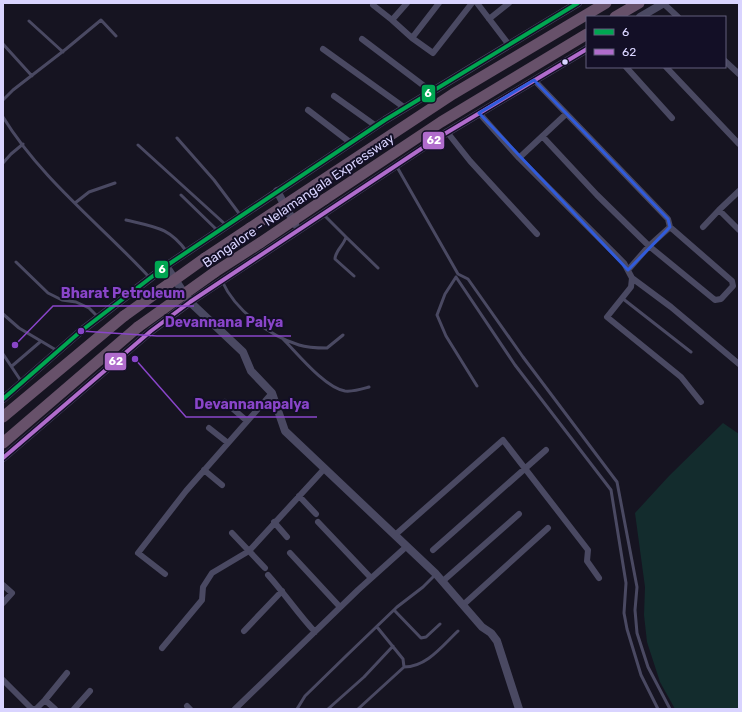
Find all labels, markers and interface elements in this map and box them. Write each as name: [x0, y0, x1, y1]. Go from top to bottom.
legend: [586, 16, 726, 68]
text: 6: [622, 25, 629, 39]
text: 62: [622, 45, 636, 59]
unlabelled marker: [560, 57, 570, 67]
line badge: 6: [421, 84, 436, 103]
text: 6: [424, 87, 432, 100]
street label: Bangalore - Nelamangala Expressway: [200, 130, 398, 271]
line badge: 62: [422, 131, 445, 150]
text: 62: [427, 134, 441, 147]
line badge: 6: [154, 260, 169, 279]
text: 6: [158, 263, 166, 276]
callout: Bharat Petroleum: [53, 280, 194, 306]
text: Bharat Petroleum: [61, 285, 185, 302]
callout: Devannana Palya: [157, 310, 291, 336]
text: Devannana Palya: [165, 314, 283, 331]
line badge: 62: [104, 352, 127, 371]
text: 62: [109, 355, 123, 368]
callout: Devannanapalya: [186, 391, 317, 417]
text: Devannanapalya: [194, 396, 310, 413]

